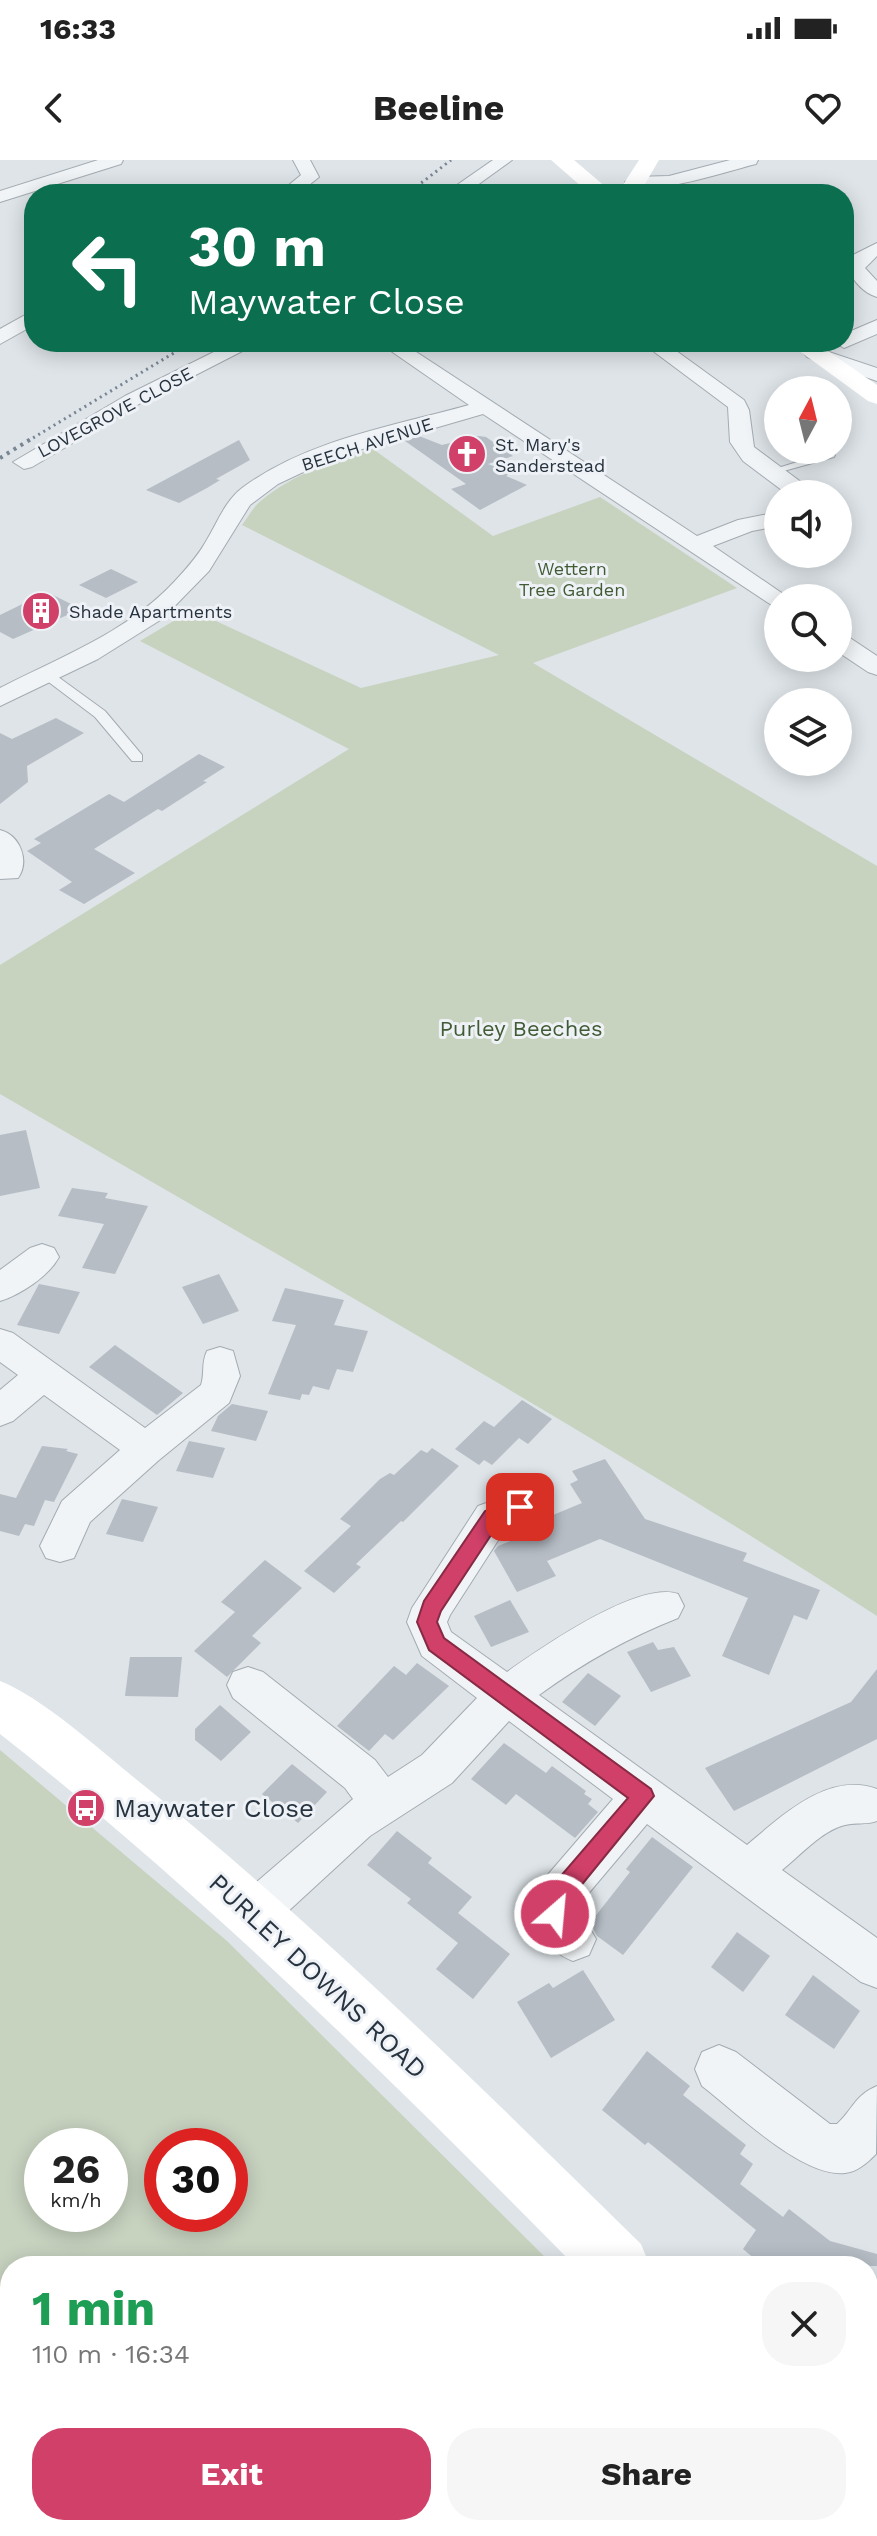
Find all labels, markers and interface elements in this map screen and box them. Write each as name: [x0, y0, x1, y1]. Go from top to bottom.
text: 16:33: [40, 11, 116, 46]
icon: back: [32, 86, 76, 130]
icon: heart: [801, 86, 845, 130]
text: Beeline: [373, 87, 504, 129]
text: 30 m: [188, 214, 326, 280]
icon: left: [56, 216, 160, 320]
text: Maywater Close: [188, 281, 465, 323]
street label: LOVEGROVE CLOSE: [34, 362, 196, 462]
north arrow: [764, 376, 852, 464]
map controls: [764, 376, 852, 776]
street label: BEECH AVENUE: [299, 413, 435, 475]
church icon: St. Mary's Sanderstead: [446, 433, 488, 475]
place label: St. Mary's Sanderstead: [495, 434, 605, 476]
button: sound: [764, 480, 852, 568]
park label: Wettern Tree Garden: [519, 558, 625, 600]
button: search: [764, 584, 852, 672]
building icon: Shade Apartments: [20, 590, 62, 632]
place label: Shade Apartments: [69, 601, 232, 622]
button: layers: [764, 688, 852, 776]
park label: Purley Beeches: [439, 1016, 603, 1041]
pin: [486, 1473, 554, 1541]
icon: arrive: [498, 1485, 542, 1529]
bus stop icon: Maywater Close: [65, 1787, 107, 1829]
place label: Maywater Close: [114, 1793, 314, 1823]
street label: PURLEY DOWNS ROAD: [203, 1868, 433, 2084]
position arrow: [513, 1872, 597, 1956]
speed limit sign: 30: [144, 2128, 248, 2232]
text: 26: [52, 2146, 100, 2193]
text: km/h: [50, 2188, 102, 2212]
text: 1 min: [32, 2280, 155, 2337]
button: close: [762, 2282, 846, 2366]
text: 110 m · 16:34: [32, 2339, 190, 2369]
button: Exit: [32, 2428, 431, 2520]
button: Share: [447, 2428, 846, 2520]

